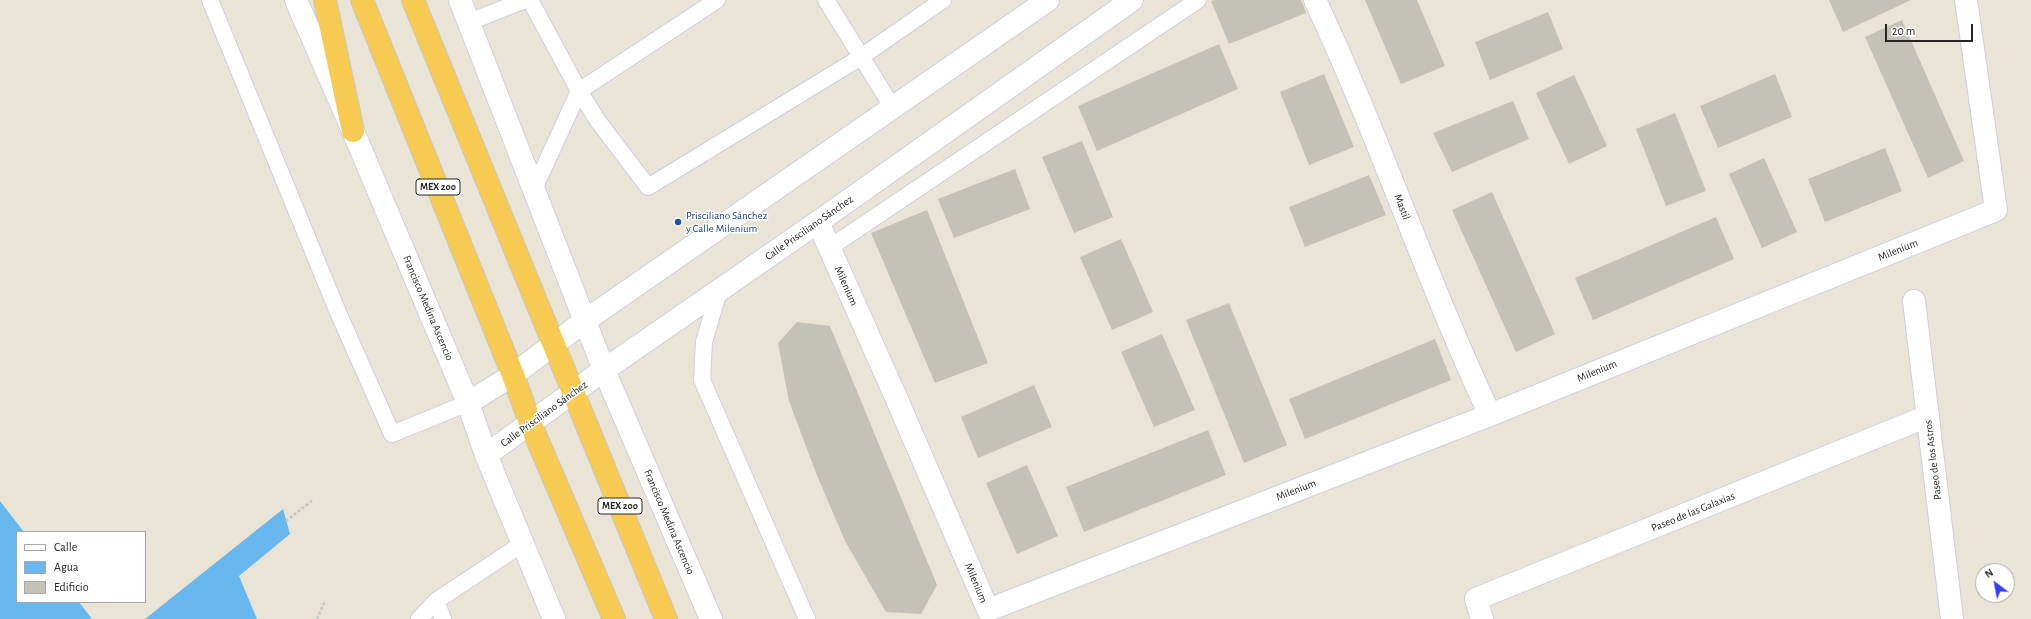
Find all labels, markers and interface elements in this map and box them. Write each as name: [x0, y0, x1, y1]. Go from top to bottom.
scale bar: [1887, 16, 1975, 42]
text: 20 m: [1892, 25, 1915, 37]
road number: MEX 200: [416, 179, 460, 195]
street label: Mastil: [1391, 192, 1413, 222]
street label: Calle Prisciliano Sánchez: [762, 193, 856, 263]
place label: Prisciliano Sánchez y Calle Milenium: [686, 209, 767, 235]
marker: Prisciliano Sánchez y Calle Milenium: [673, 217, 683, 227]
street label: Milenium: [1876, 236, 1920, 264]
street label: Francisco Medina Ascencio: [400, 253, 456, 363]
street label: Milenium: [831, 264, 861, 308]
street label: Milenium: [1575, 357, 1619, 385]
street label: Calle Prisciliano Sánchez: [498, 378, 590, 450]
street label: Paseo de los Astros: [1922, 419, 1944, 501]
street label: Francisco Medina Ascencio: [641, 467, 697, 577]
street label: Milenium: [1274, 476, 1318, 504]
street label: Paseo de las Galaxias: [1649, 489, 1737, 535]
road number: MEX 200: [598, 498, 642, 514]
legend: [16, 531, 146, 603]
text: Calle: [54, 541, 77, 553]
text: Agua: [54, 561, 78, 573]
street label: Milenium: [962, 561, 990, 605]
north arrow: [1975, 563, 2015, 603]
text: N: [1983, 567, 1995, 580]
text: Edificio: [54, 581, 89, 593]

